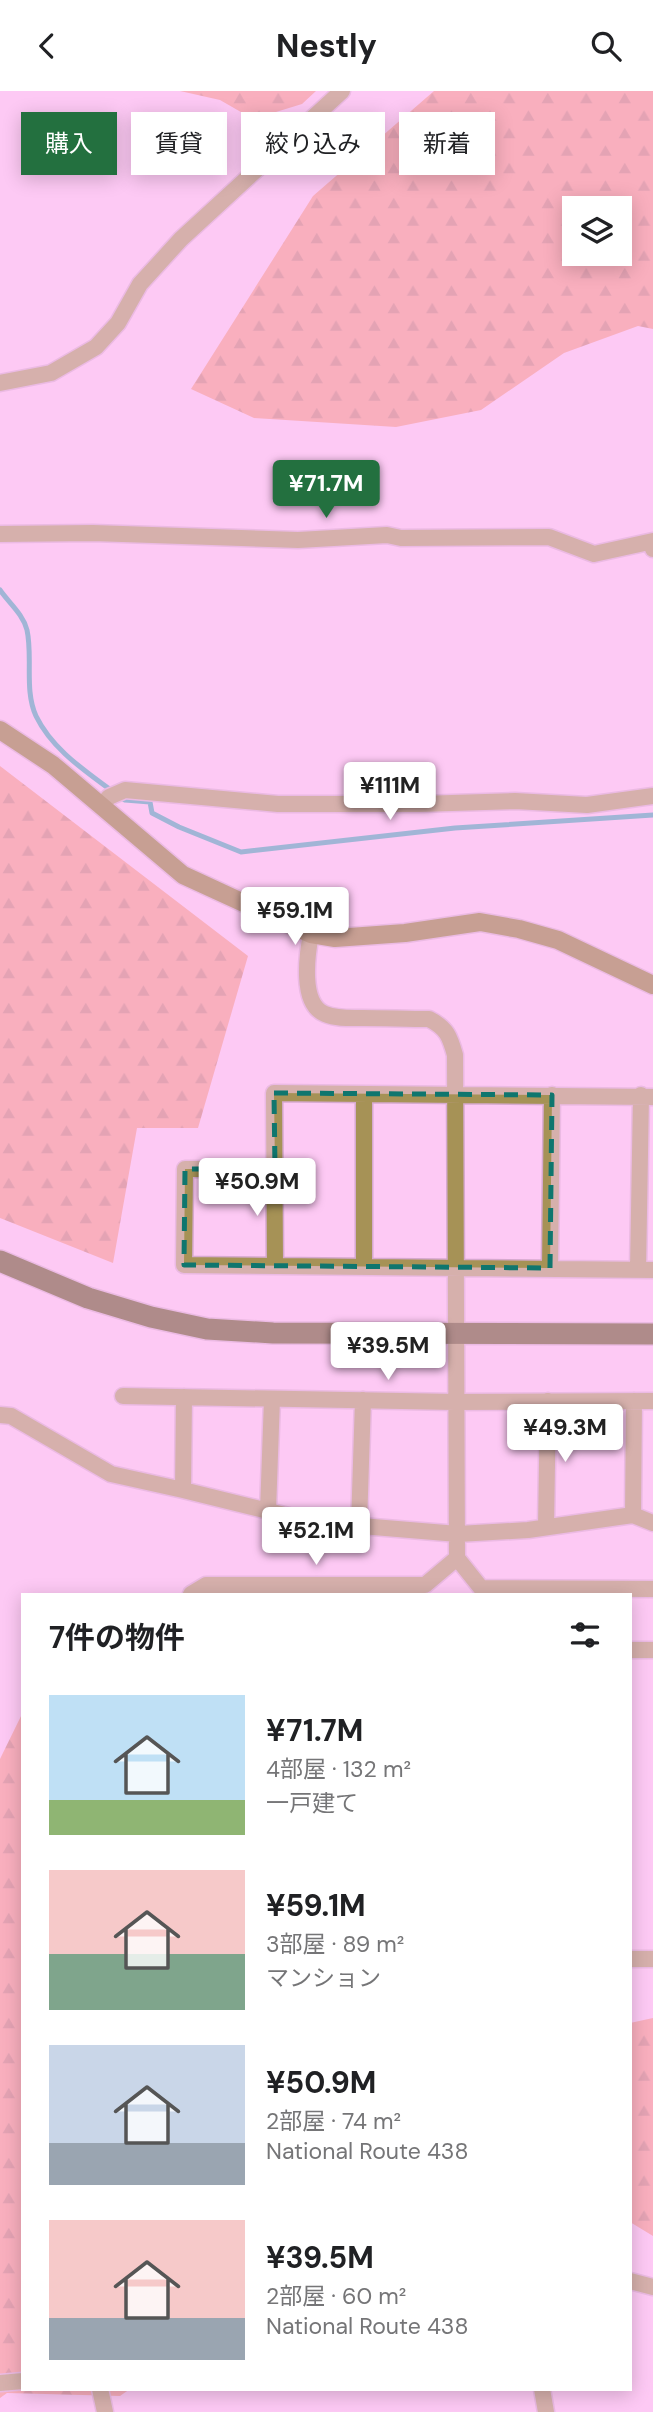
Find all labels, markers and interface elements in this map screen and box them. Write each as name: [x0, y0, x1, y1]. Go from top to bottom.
text: Nestly: [276, 25, 377, 67]
icon: back: [28, 27, 66, 65]
icon: search: [587, 27, 625, 65]
chip: 購入: [21, 112, 117, 175]
chip: 賃貸: [131, 112, 227, 175]
chip: 絞り込み: [241, 112, 385, 175]
chip: 新着: [399, 112, 495, 175]
map controls: [562, 196, 632, 266]
button: layers: [562, 196, 632, 266]
pin: ¥71.7M: [269, 461, 383, 520]
text: ¥71.7M: [289, 468, 363, 498]
pin: ¥111M: [341, 763, 439, 822]
text: ¥111M: [360, 770, 420, 800]
pin: ¥59.1M: [238, 887, 352, 947]
text: ¥59.1M: [257, 895, 333, 925]
pin: ¥50.9M: [200, 1159, 314, 1218]
text: ¥50.9M: [215, 1166, 299, 1196]
pin: ¥39.5M: [331, 1323, 445, 1382]
text: ¥39.5M: [347, 1330, 429, 1360]
pin: ¥49.3M: [508, 1405, 622, 1464]
text: ¥49.3M: [523, 1412, 607, 1442]
pin: ¥52.1M: [259, 1507, 373, 1567]
text: ¥52.1M: [278, 1515, 354, 1545]
icon: filters: [566, 1616, 604, 1654]
text: 7件の物件: [49, 1618, 185, 1657]
text: ¥71.7M: [266, 1711, 363, 1750]
icon: home: [105, 1723, 189, 1807]
text: 4部屋 · 132 m²: [266, 1754, 411, 1784]
text: 一戸建て: [266, 1788, 358, 1818]
text: ¥59.1M: [266, 1886, 366, 1925]
icon: home: [105, 1898, 189, 1982]
text: 3部屋 · 89 m²: [266, 1929, 404, 1959]
text: マンション: [266, 1963, 381, 1993]
text: ¥50.9M: [266, 2063, 376, 2102]
icon: home: [105, 2073, 189, 2157]
text: 2部屋 · 74 m²: [266, 2106, 401, 2136]
text: National Route 438: [266, 2136, 468, 2166]
text: ¥39.5M: [266, 2238, 374, 2277]
icon: home: [105, 2248, 189, 2332]
text: 2部屋 · 60 m²: [266, 2281, 406, 2311]
text: National Route 438: [266, 2311, 468, 2341]

